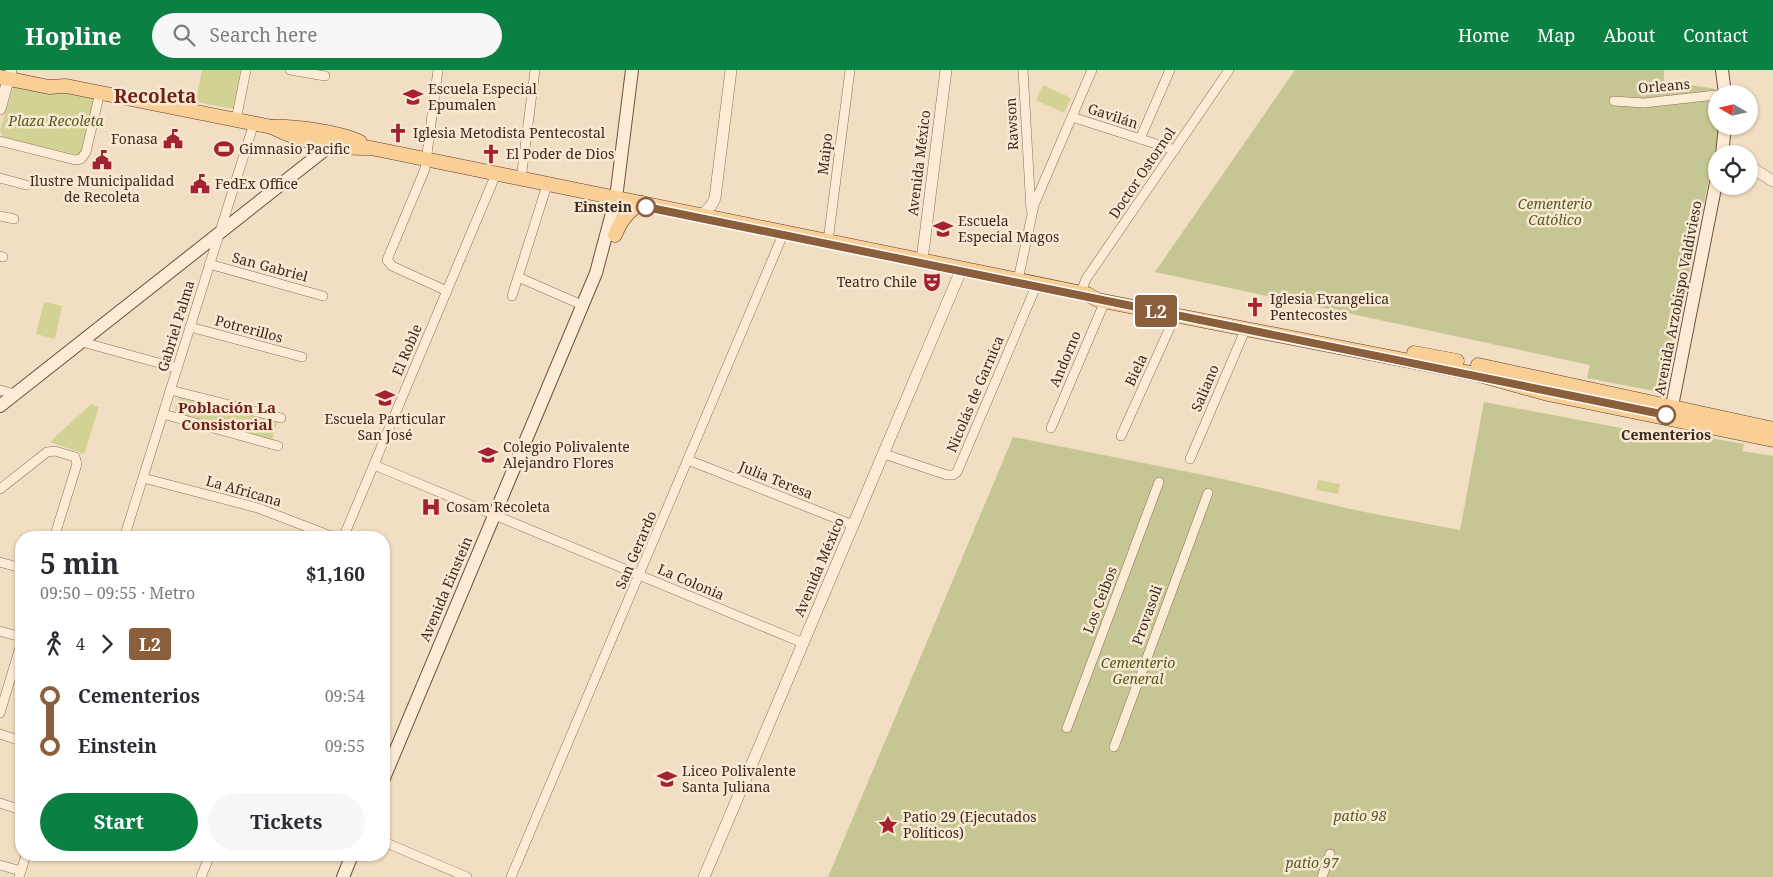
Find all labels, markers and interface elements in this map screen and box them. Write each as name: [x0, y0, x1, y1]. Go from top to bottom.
search box: [152, 13, 502, 58]
text: Hopline: [25, 19, 122, 52]
icon: search: [170, 21, 198, 49]
text: Search here: [210, 22, 317, 48]
text: Home: [1458, 23, 1509, 47]
text: Map: [1537, 23, 1575, 47]
text: About: [1603, 23, 1655, 47]
text: Contact: [1683, 23, 1748, 47]
street label: Orleans: [1637, 74, 1691, 97]
place label: Escuela Especial Epumalen: [428, 79, 538, 114]
district label: Recoleta: [114, 83, 196, 109]
north arrow: [1708, 85, 1758, 135]
map controls: [1708, 85, 1758, 195]
school or university icon: Escuela Especial Epumalen: [402, 86, 424, 108]
street label: Rawson: [1001, 97, 1022, 151]
street label: Gavilán: [1086, 98, 1141, 133]
street label: Avenida México: [903, 109, 934, 217]
park label: Plaza Recoleta: [7, 111, 105, 130]
church icon: Iglesia Metodista Pentecostal: [387, 122, 409, 144]
place label: Iglesia Metodista Pentecostal: [413, 123, 606, 142]
street label: Doctor Ostornol: [1104, 123, 1180, 222]
public building icon: Fonasa: [162, 128, 184, 150]
place label: Fonasa: [111, 129, 158, 148]
street label: Maipo: [813, 132, 837, 176]
sports icon: Gimnasio Pacific: [213, 138, 235, 160]
place label: Gimnasio Pacific: [239, 139, 350, 158]
church icon: El Poder de Dios: [480, 143, 502, 165]
place label: El Poder de Dios: [506, 144, 614, 163]
button: locate: [1708, 145, 1758, 195]
public building icon: Ilustre Municipalidad de Recoleta: [91, 149, 113, 171]
place label: Ilustre Municipalidad de Recoleta: [30, 171, 175, 206]
public building icon: FedEx Office: [189, 173, 211, 195]
place label: FedEx Office: [215, 174, 298, 193]
park label: Cementerio Católico: [1518, 194, 1592, 229]
place label: Einstein: [574, 197, 632, 216]
marker: Einstein: [636, 197, 656, 217]
street label: Avenida Arzobispo Valdivieso: [1649, 199, 1706, 397]
place label: Escuela Especial Magos: [958, 211, 1059, 246]
school or university icon: Escuela Especial Magos: [932, 218, 954, 240]
street label: San Gabriel: [230, 247, 311, 286]
theatre icon: Teatro Chile: [921, 271, 943, 293]
place label: Teatro Chile: [837, 272, 917, 291]
street label: Gabriel Palma: [153, 278, 199, 374]
place label: Iglesia Evangelica Pentecostes: [1270, 289, 1389, 324]
line badge: L2: [1134, 295, 1178, 327]
church icon: Iglesia Evangelica Pentecostes: [1244, 296, 1266, 318]
text: L2: [1145, 299, 1167, 323]
street label: Potrerillos: [213, 310, 285, 347]
street label: El Roble: [387, 321, 426, 379]
street label: Andorno: [1044, 328, 1085, 390]
street label: Nicolás de Garnica: [941, 333, 1008, 455]
street label: Biela: [1120, 351, 1151, 389]
street label: Saliano: [1186, 361, 1223, 414]
school or university icon: Escuela Particular San José: [374, 387, 396, 409]
district label: Población La Consistorial: [178, 397, 276, 434]
marker: Cementerios: [1656, 405, 1676, 425]
place label: Escuela Particular San José: [324, 409, 446, 444]
place label: Cementerios: [1621, 425, 1711, 444]
place label: Colegio Polivalente Alejandro Flores: [503, 437, 630, 472]
school or university icon: Colegio Polivalente Alejandro Flores: [477, 444, 499, 466]
street label: Julia Teresa: [736, 456, 816, 503]
street label: La Africana: [204, 471, 284, 510]
hospital icon: Cosam Recoleta: [420, 496, 442, 518]
place label: Cosam Recoleta: [446, 497, 550, 516]
street label: San Gerardo: [611, 508, 661, 592]
street label: Avenida México: [789, 514, 848, 619]
street label: Avenida Einstein: [415, 533, 476, 644]
text: 5 min: [40, 544, 119, 582]
street label: La Colonia: [655, 559, 728, 604]
text: $1,160: [306, 561, 365, 587]
street label: Los Ceibos: [1078, 564, 1121, 636]
text: 09:50 – 09:55 · Metro: [40, 582, 195, 604]
street label: Provasoli: [1127, 582, 1166, 647]
icon: walk: [40, 630, 68, 658]
icon: forward: [93, 630, 121, 658]
text: L2: [139, 632, 161, 656]
text: 4: [76, 633, 85, 655]
park label: Cementerio General: [1101, 653, 1175, 688]
text: Cementerios: [78, 683, 200, 709]
text: 09:54: [325, 685, 365, 707]
text: Einstein: [78, 733, 157, 759]
text: 09:55: [325, 735, 365, 757]
place label: Liceo Polivalente Santa Juliana: [682, 761, 796, 796]
school or university icon: Liceo Polivalente Santa Juliana: [656, 768, 678, 790]
button: Start: [40, 793, 198, 851]
button: Tickets: [208, 793, 365, 851]
park label: patio 98: [1333, 806, 1387, 825]
place label: Patio 29 (Ejecutados Políticos): [903, 807, 1037, 842]
place icon: Patio 29 (Ejecutados Políticos): [877, 814, 899, 836]
park label: patio 97: [1285, 853, 1340, 872]

